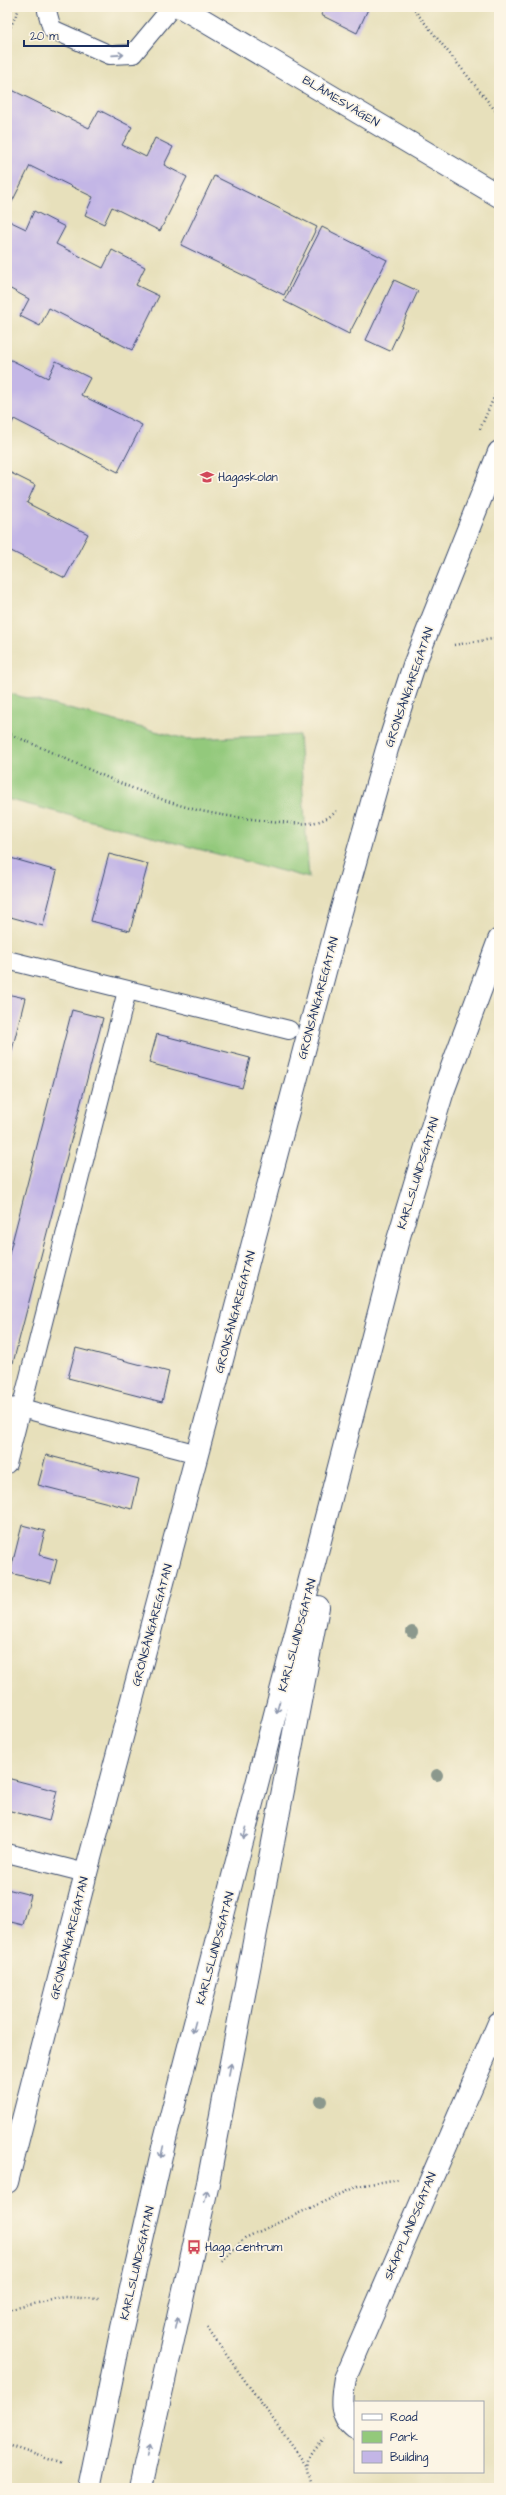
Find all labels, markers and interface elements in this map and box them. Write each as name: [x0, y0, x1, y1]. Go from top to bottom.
scale bar: [24, 22, 128, 48]
text: 20 m: [30, 28, 59, 45]
one-way arrow: [111, 51, 124, 58]
street label: BLÅMESVÄGEN: [299, 72, 383, 131]
school or university icon: Hagaskolan: [199, 469, 215, 485]
place label: Hagaskolan: [218, 469, 278, 487]
street label: GRÖNSÅNGAREGATAN: [381, 625, 438, 749]
street label: GRÖNSÅNGAREGATAN: [294, 935, 343, 1061]
street label: KARLSLUNDSGATAN: [393, 1115, 444, 1231]
street label: GRÖNSÅNGAREGATAN: [211, 1249, 260, 1375]
street label: GRÖNSÅNGAREGATAN: [128, 1562, 177, 1688]
street label: KARLSLUNDSGATAN: [274, 1576, 321, 1693]
one-way arrow: [273, 1700, 281, 1713]
one-way arrow: [241, 1826, 248, 1839]
street label: GRÖNSÅNGAREGATAN: [46, 1875, 93, 2001]
street label: KARLSLUNDSGATAN: [192, 1889, 239, 2006]
one-way arrow: [190, 2020, 198, 2033]
one-way arrow: [226, 2063, 234, 2076]
one-way arrow: [158, 2146, 165, 2159]
street label: SKÄPPLANDSGATAN: [380, 2169, 441, 2283]
one-way arrow: [202, 2190, 210, 2203]
street label: KARLSLUNDSGATAN: [116, 2204, 159, 2322]
bus stop icon: Haga centrum: [186, 2239, 202, 2255]
place label: Haga centrum: [205, 2239, 283, 2257]
one-way arrow: [173, 2317, 181, 2330]
legend: [354, 2401, 484, 2473]
text: Road: [390, 2409, 418, 2426]
text: Park: [390, 2429, 418, 2446]
one-way arrow: [145, 2444, 153, 2457]
text: Building: [390, 2449, 428, 2467]

